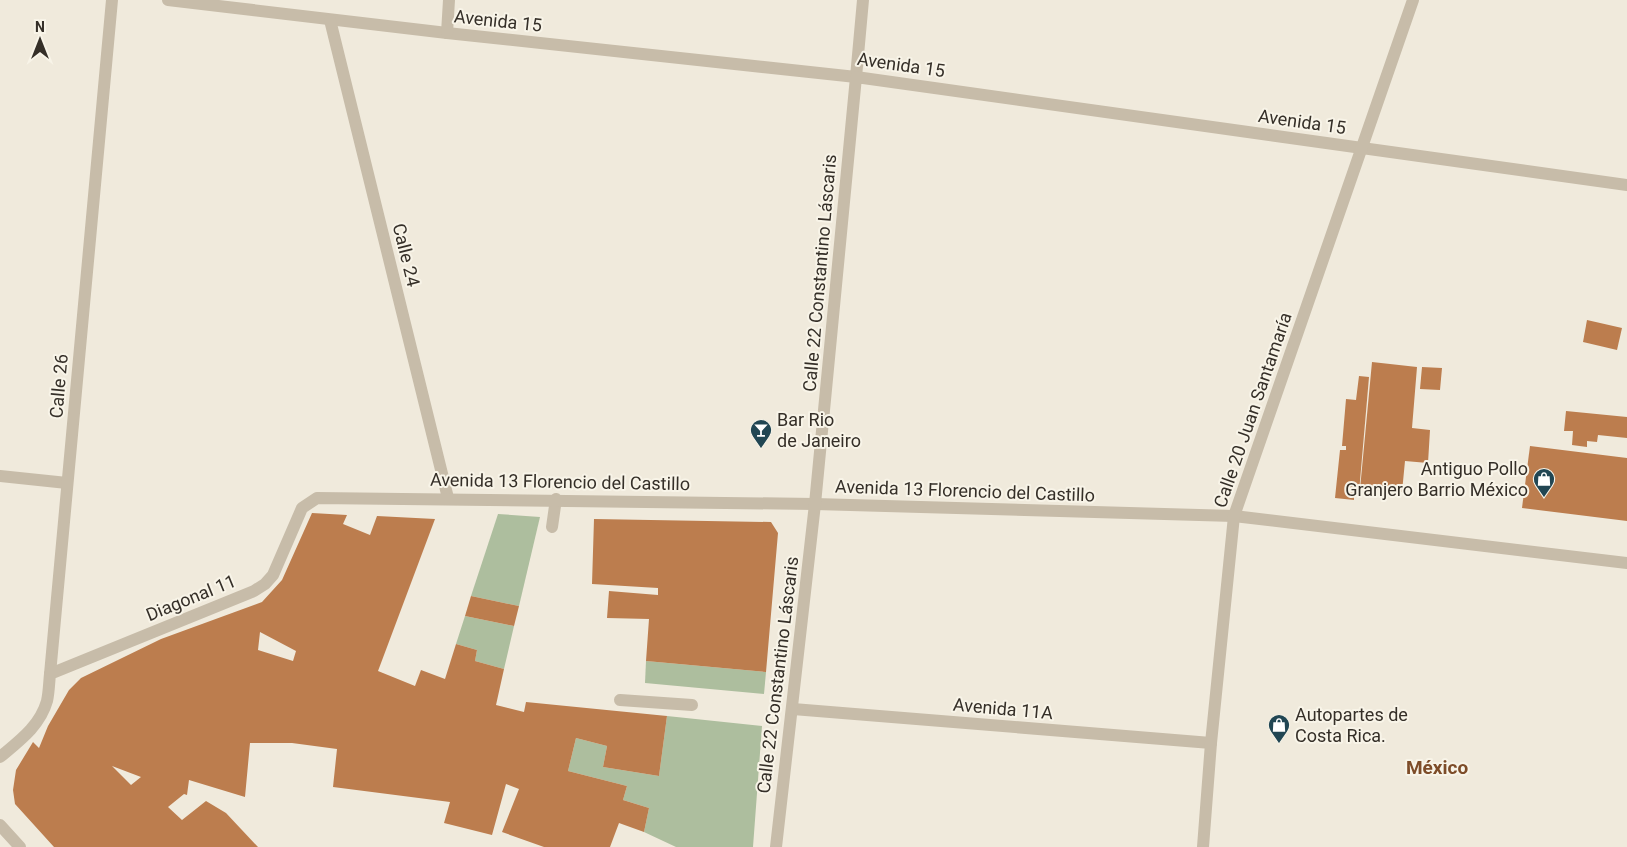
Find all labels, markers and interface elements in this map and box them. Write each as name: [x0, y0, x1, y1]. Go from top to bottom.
street label: Avenida 15: [453, 5, 543, 36]
north arrow: [15, 15, 65, 65]
text: N: [35, 19, 45, 35]
street label: Avenida 15: [856, 48, 946, 81]
street label: Avenida 15: [1257, 105, 1347, 138]
street label: Calle 22 Constantino Láscaris: [799, 153, 840, 393]
street label: Calle 24: [388, 221, 424, 289]
street label: Calle 20 Juan Santamaría: [1209, 309, 1296, 510]
street label: Calle 26: [45, 353, 72, 419]
place label: Bar Rio de Janeiro: [777, 409, 861, 451]
bar icon: Bar Rio de Janeiro: [749, 418, 773, 449]
place label: Antiguo Pollo Granjero Barrio México: [1345, 458, 1528, 500]
shop icon: Antiguo Pollo Granjero Barrio México: [1532, 467, 1556, 498]
street label: Avenida 13 Florencio del Castillo: [430, 469, 690, 494]
street label: Avenida 13 Florencio del Castillo: [835, 475, 1095, 506]
street label: Calle 22 Constantino Láscaris: [753, 555, 802, 795]
street label: Diagonal 11: [143, 570, 239, 625]
street label: Avenida 11A: [952, 694, 1054, 723]
place label: Autopartes de Costa Rica.: [1295, 704, 1408, 746]
shop icon: Autopartes de Costa Rica.: [1267, 713, 1291, 744]
district label: México: [1406, 756, 1468, 779]

